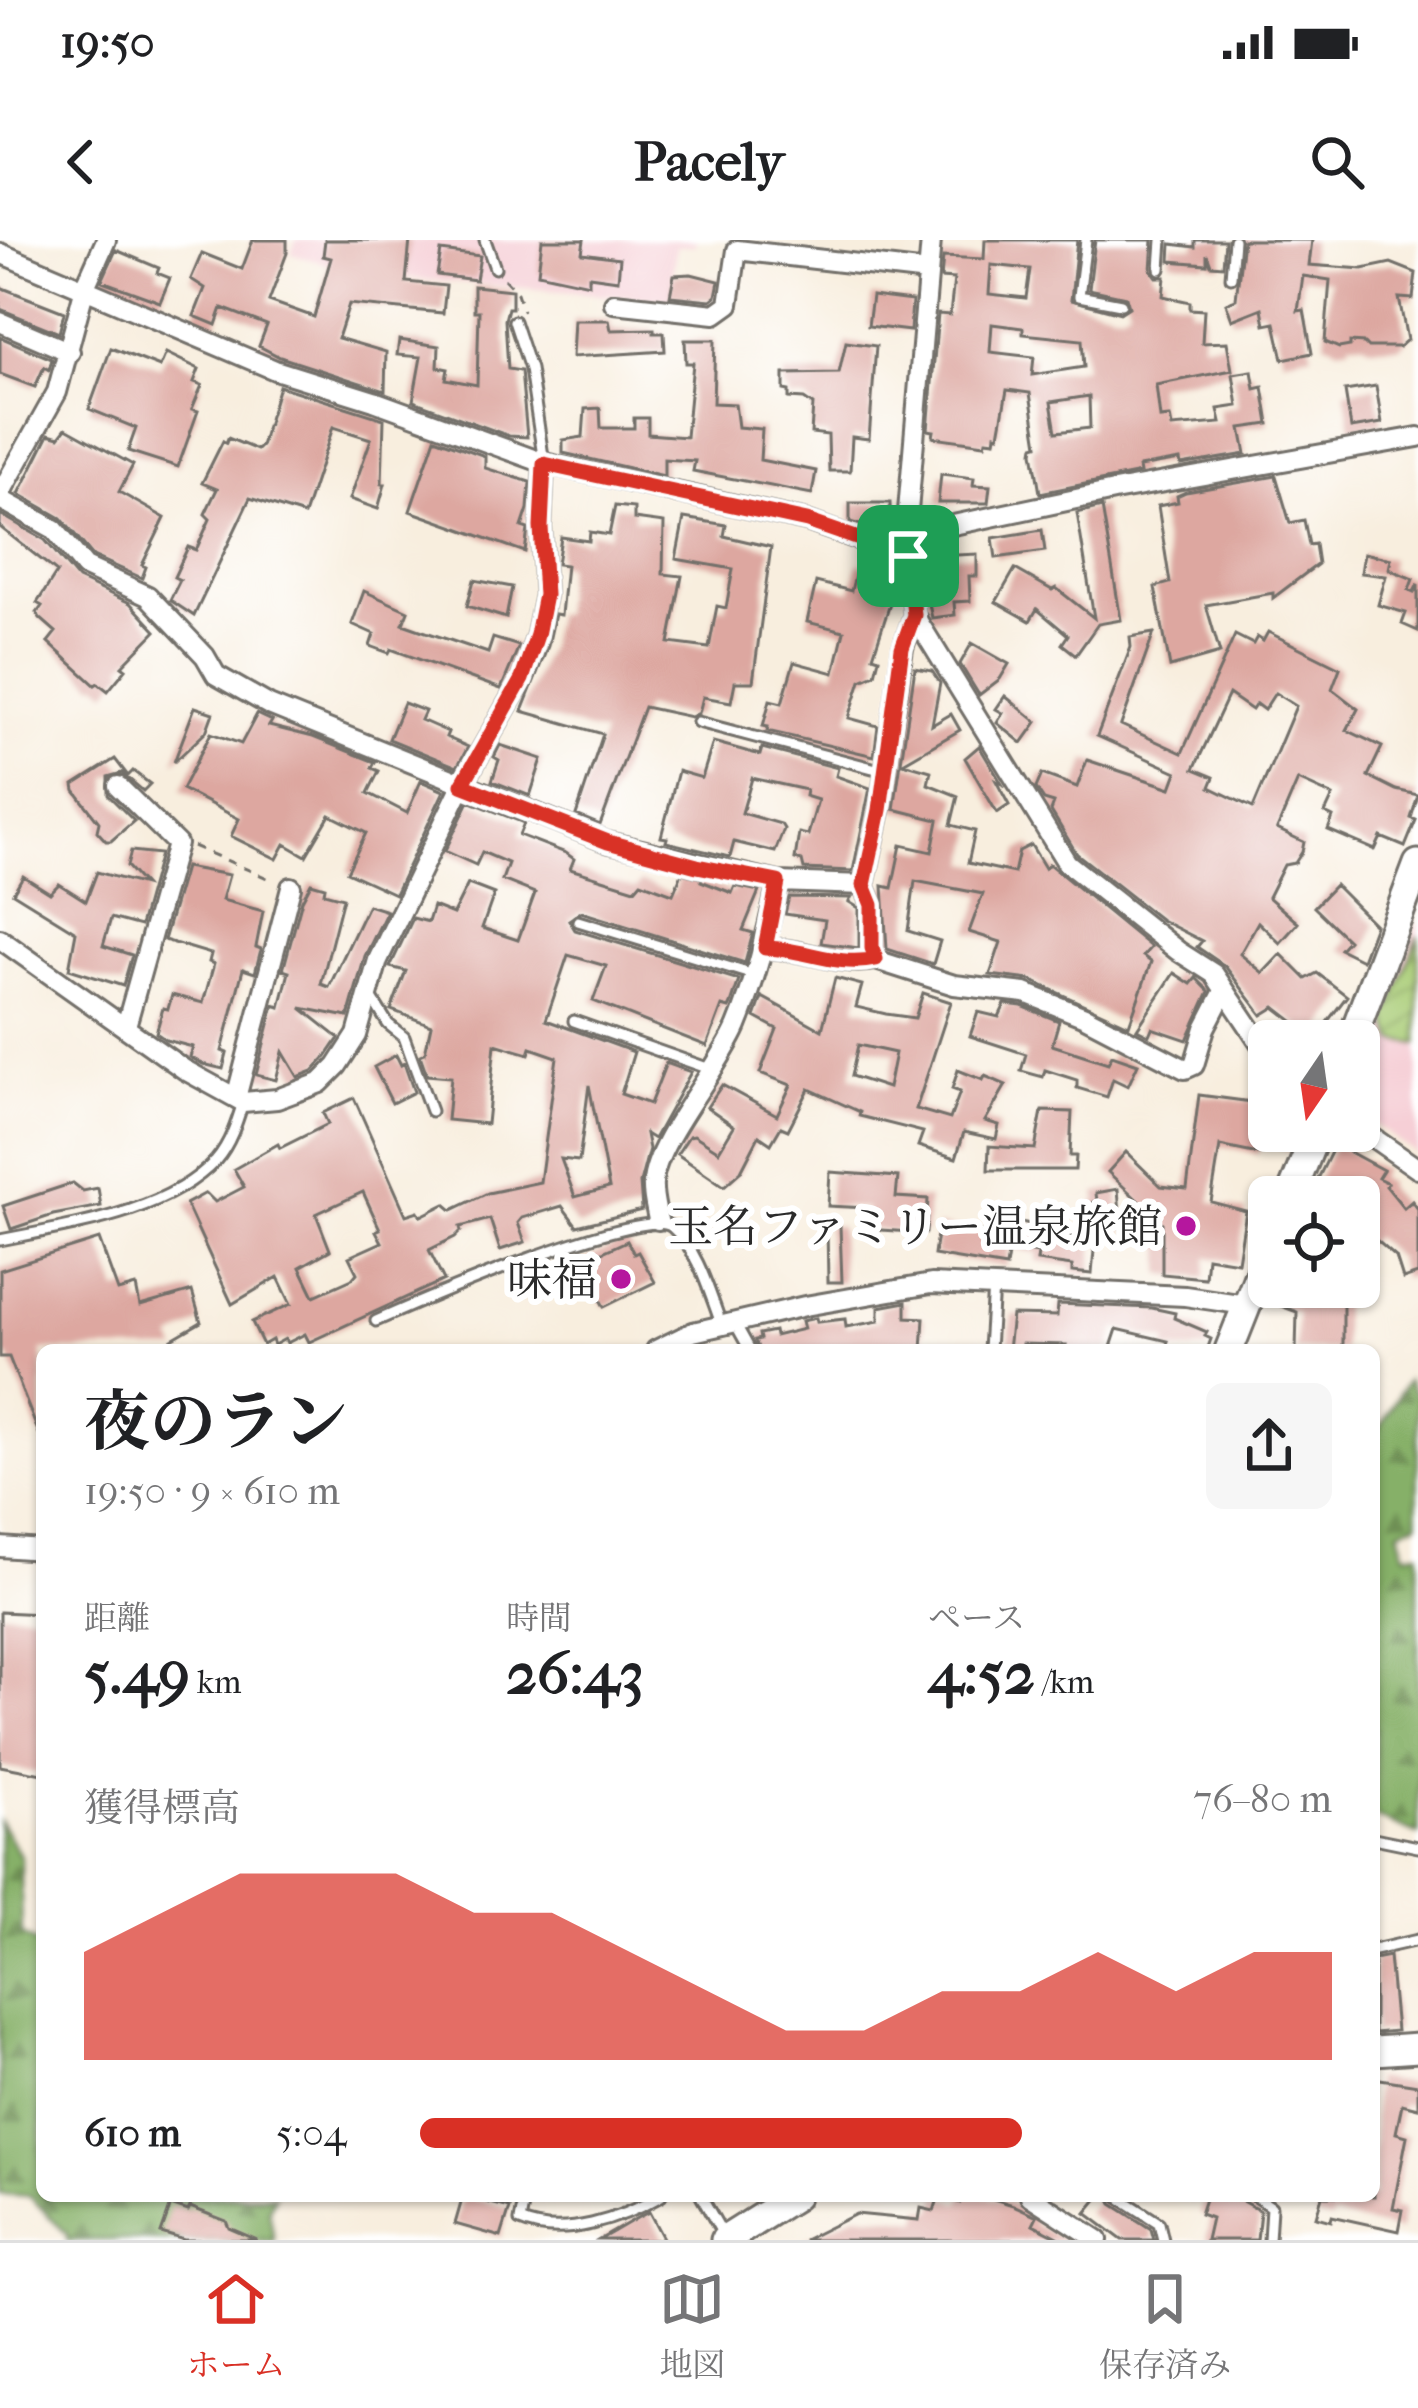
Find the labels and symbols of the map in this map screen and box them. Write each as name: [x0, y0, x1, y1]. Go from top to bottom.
pin: [857, 505, 959, 607]
north arrow: [1248, 1020, 1380, 1152]
place label: 玉名ファミリー温泉旅館: [668, 1201, 1162, 1254]
marker: 玉名ファミリー温泉旅館: [1173, 1213, 1199, 1239]
place label: 味福: [507, 1254, 597, 1307]
marker: 味福: [608, 1266, 634, 1292]

